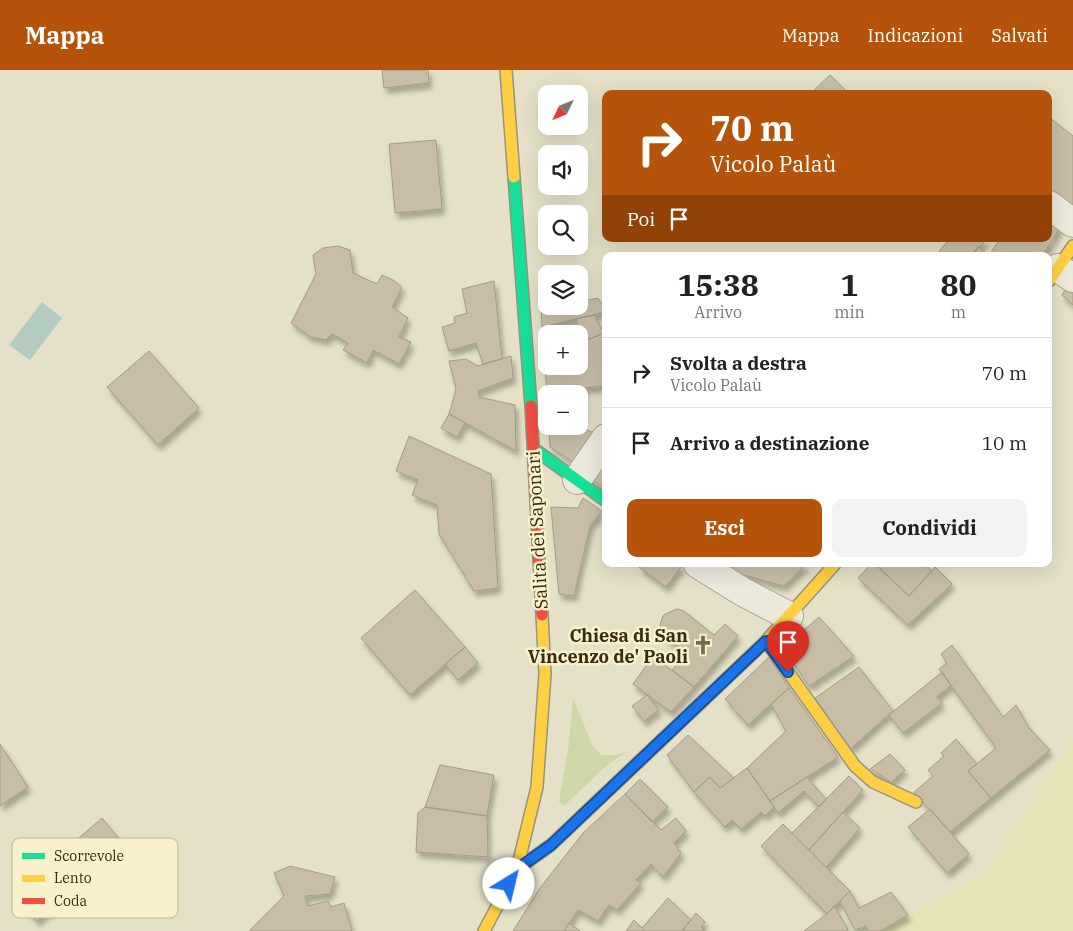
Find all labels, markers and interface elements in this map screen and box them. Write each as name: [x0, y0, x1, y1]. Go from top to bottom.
text: Mappa: [25, 19, 105, 51]
text: Mappa: [782, 24, 840, 47]
text: Indicazioni: [868, 24, 963, 47]
text: Salvati: [991, 24, 1048, 47]
north arrow: [538, 85, 588, 135]
map controls: [538, 85, 588, 435]
text: 70 m: [710, 105, 794, 151]
icon: right: [627, 110, 692, 175]
button: sound: [538, 145, 588, 195]
text: Vicolo Palaù: [710, 149, 836, 178]
button: search: [538, 205, 588, 255]
icon: arrive: [665, 205, 693, 233]
text: Poi: [627, 207, 655, 231]
button: layers: [538, 265, 588, 315]
text: 15:38: [678, 265, 759, 304]
text: 1: [841, 265, 859, 304]
text: 80: [940, 265, 976, 304]
text: Arrivo: [694, 302, 742, 322]
text: min: [834, 302, 865, 322]
text: m: [951, 302, 966, 322]
button: +: [538, 325, 588, 375]
text: Svolta a destra: [670, 351, 807, 375]
icon: right: [627, 359, 655, 387]
text: 70 m: [982, 361, 1027, 385]
text: Vicolo Palaù: [670, 375, 762, 395]
button: −: [538, 385, 588, 435]
icon: arrive: [627, 429, 655, 457]
text: Arrivo a destinazione: [670, 431, 869, 455]
text: 10 m: [982, 431, 1027, 455]
street label: Salita dei Saponari: [521, 450, 553, 610]
button: Esci: [627, 499, 822, 557]
button: Condividi: [832, 499, 1027, 557]
pin: [767, 621, 809, 672]
place label: Chiesa di San Vincenzo de' Paoli: [528, 624, 688, 668]
icon: arrive: [774, 628, 802, 656]
church icon: Chiesa di San Vincenzo de' Paoli: [692, 634, 714, 656]
legend: [12, 838, 178, 918]
text: Scorrevole: [54, 847, 124, 865]
position arrow: [482, 857, 534, 909]
text: Lento: [54, 869, 92, 887]
text: Coda: [54, 892, 87, 910]

